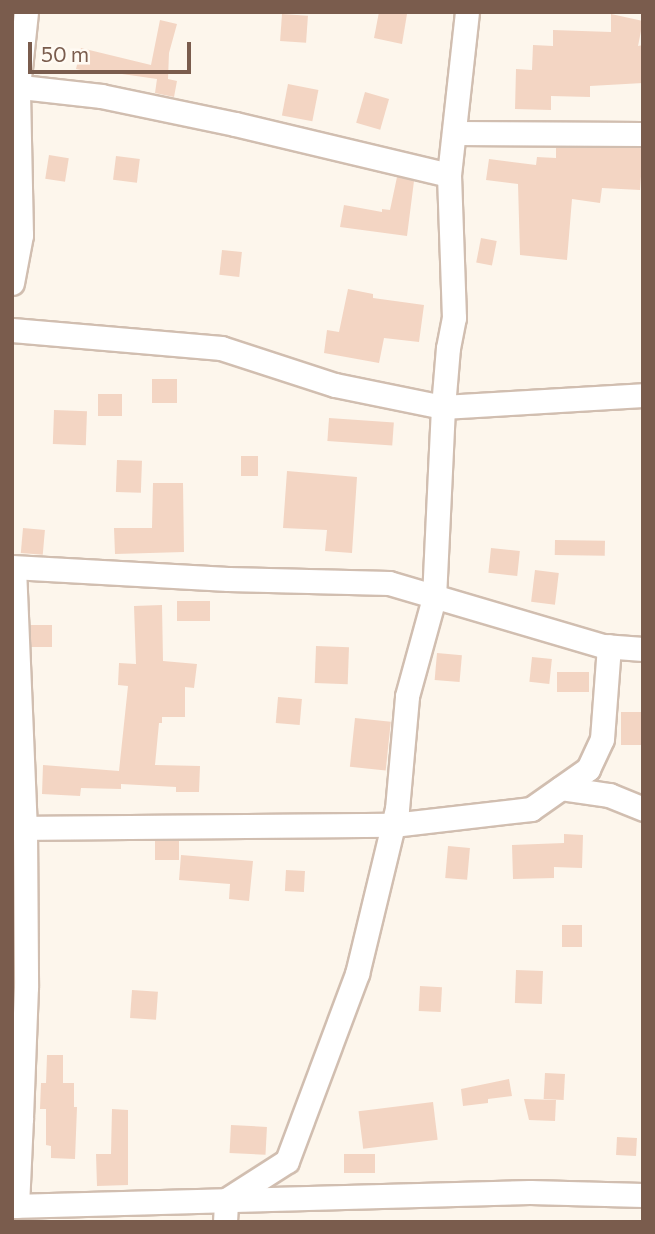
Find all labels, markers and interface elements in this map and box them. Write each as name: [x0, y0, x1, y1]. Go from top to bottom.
scale bar: [32, 28, 194, 72]
text: 50 m: [41, 41, 89, 66]

